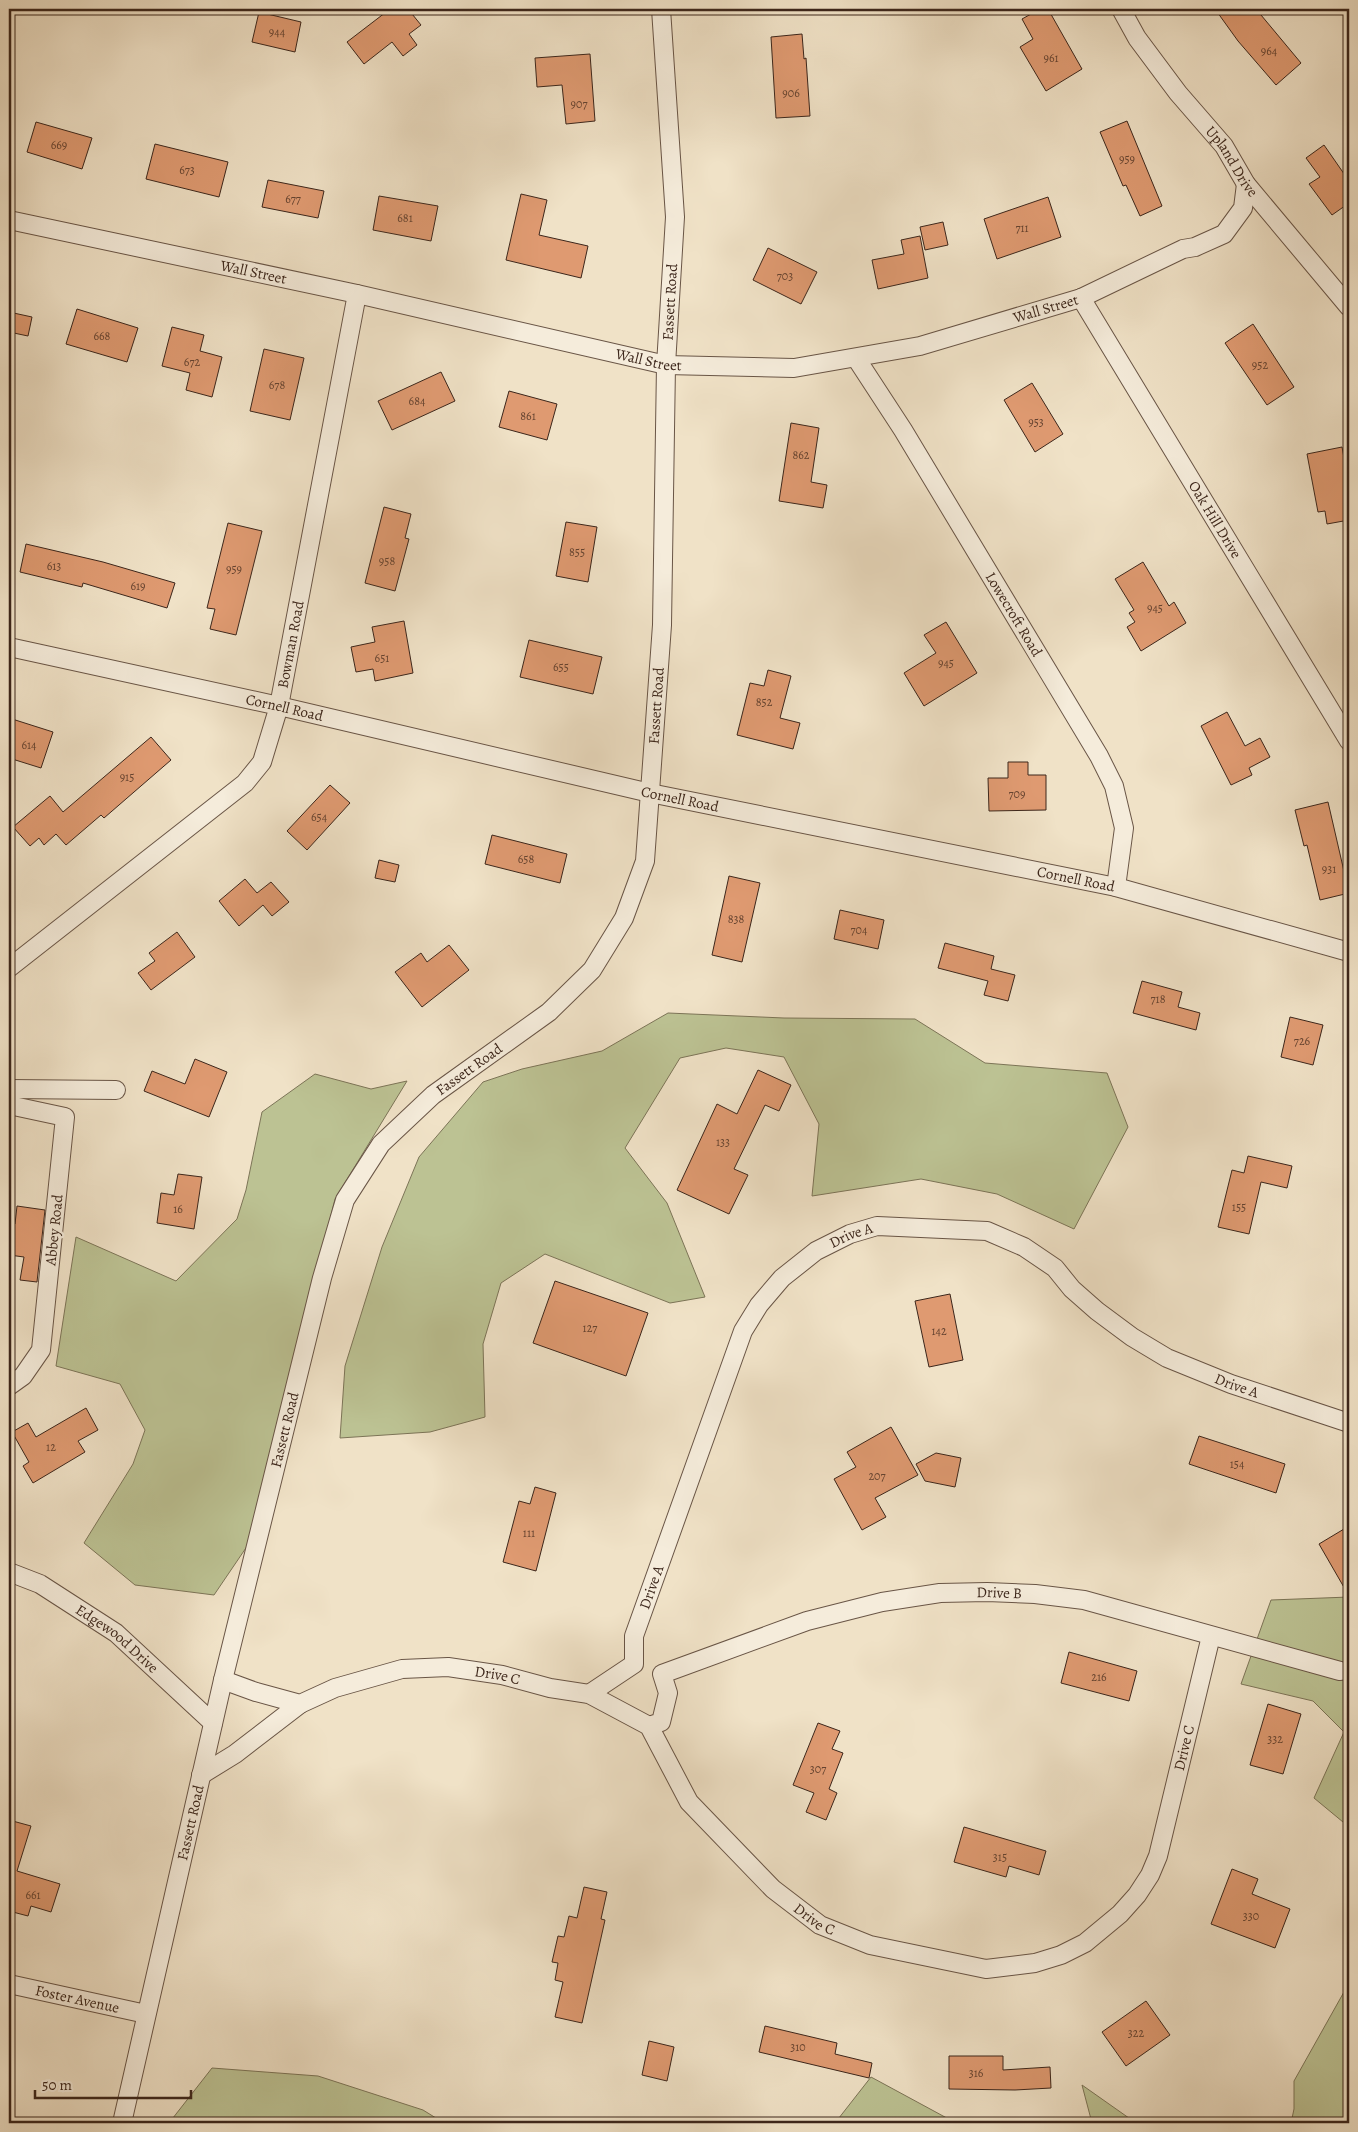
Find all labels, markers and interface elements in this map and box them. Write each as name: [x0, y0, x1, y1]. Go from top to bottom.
house number: 944: [269, 24, 286, 40]
house number: 964: [1261, 43, 1278, 59]
house number: 961: [1043, 50, 1059, 66]
house number: 906: [782, 85, 800, 101]
house number: 907: [571, 96, 588, 112]
street label: Upland Drive: [1201, 122, 1263, 201]
house number: 669: [51, 137, 67, 153]
house number: 959: [1119, 151, 1135, 167]
house number: 673: [179, 162, 195, 178]
house number: 677: [285, 191, 302, 207]
house number: 681: [397, 210, 413, 226]
house number: 711: [1015, 220, 1029, 236]
street label: Wall Street: [218, 255, 288, 289]
street label: Fassett Road: [658, 262, 682, 341]
house number: 703: [777, 268, 793, 284]
street label: Wall Street: [1010, 289, 1081, 328]
house number: 668: [94, 328, 111, 344]
street label: Wall Street: [613, 344, 682, 375]
house number: 672: [184, 354, 200, 370]
house number: 952: [1252, 357, 1268, 373]
house number: 678: [269, 377, 285, 393]
house number: 684: [409, 393, 426, 409]
house number: 861: [520, 408, 536, 424]
house number: 953: [1028, 414, 1044, 430]
house number: 862: [792, 447, 810, 463]
street label: Oak Hill Drive: [1184, 477, 1246, 562]
house number: 855: [569, 544, 585, 560]
house number: 958: [379, 553, 395, 569]
house number: 613: [47, 558, 61, 574]
house number: 959: [226, 561, 242, 577]
street label: Lowecroft Road: [981, 568, 1047, 661]
house number: 619: [130, 578, 146, 594]
street label: Bowman Road: [273, 598, 309, 690]
house number: 945: [1147, 600, 1163, 616]
house number: 651: [375, 650, 389, 666]
house number: 945: [938, 655, 954, 671]
house number: 655: [553, 659, 569, 675]
street label: Fassett Road: [643, 666, 669, 745]
street label: Cornell Road: [244, 689, 326, 726]
house number: 852: [756, 694, 773, 710]
house number: 614: [21, 737, 37, 753]
house number: 915: [120, 769, 134, 785]
street label: Cornell Road: [639, 781, 722, 817]
house number: 709: [1009, 786, 1025, 802]
house number: 654: [311, 809, 328, 825]
house number: 658: [518, 851, 534, 867]
street label: Cornell Road: [1035, 861, 1118, 897]
house number: 931: [1322, 861, 1336, 877]
house number: 838: [728, 911, 744, 927]
house number: 704: [851, 922, 868, 938]
house number: 718: [1151, 991, 1166, 1007]
house number: 726: [1294, 1033, 1311, 1049]
street label: Fassett Road: [432, 1038, 507, 1100]
house number: 133: [716, 1134, 730, 1150]
street label: Abbey Road: [40, 1193, 68, 1268]
house number: 155: [1232, 1199, 1246, 1215]
house number: 16: [173, 1201, 183, 1217]
street label: Drive A: [826, 1218, 875, 1253]
house number: 127: [583, 1320, 598, 1336]
house number: 142: [931, 1323, 947, 1339]
street label: Drive A: [1212, 1368, 1261, 1403]
street label: Fassett Road: [266, 1389, 304, 1470]
house number: 12: [46, 1439, 56, 1455]
house number: 154: [1230, 1456, 1245, 1472]
house number: 207: [868, 1468, 887, 1484]
house number: 111: [523, 1525, 535, 1541]
street label: Drive A: [634, 1562, 669, 1612]
street label: Drive B: [976, 1582, 1022, 1603]
street label: Edgewood Drive: [72, 1600, 163, 1678]
street label: Drive C: [473, 1661, 523, 1690]
house number: 216: [1091, 1669, 1107, 1685]
street label: Drive C: [1169, 1723, 1199, 1773]
house number: 332: [1267, 1731, 1283, 1747]
house number: 307: [810, 1761, 827, 1777]
street label: Fassett Road: [172, 1782, 209, 1862]
house number: 315: [993, 1849, 1007, 1865]
house number: 661: [25, 1887, 41, 1903]
street label: Drive C: [790, 1898, 838, 1940]
house number: 330: [1243, 1908, 1259, 1924]
street label: Foster Avenue: [33, 1980, 122, 2018]
house number: 322: [1128, 2025, 1144, 2041]
house number: 310: [790, 2039, 806, 2055]
house number: 316: [969, 2065, 984, 2081]
scale bar: [35, 2067, 191, 2099]
text: 50 m: [42, 2075, 72, 2095]

